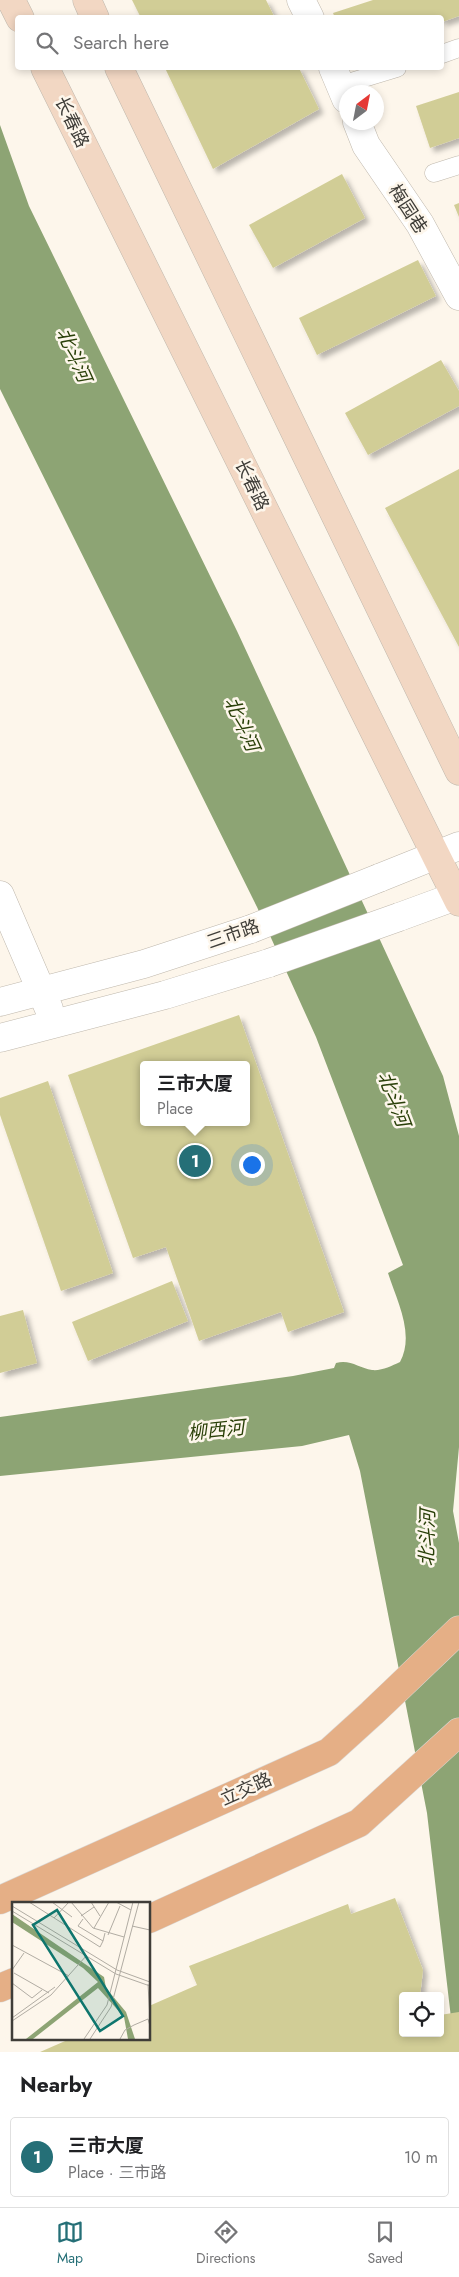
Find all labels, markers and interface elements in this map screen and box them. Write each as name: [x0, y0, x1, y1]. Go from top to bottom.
search box: [15, 15, 444, 70]
icon: search: [33, 29, 61, 57]
text: Search here: [73, 29, 169, 56]
north arrow: [339, 85, 384, 130]
street label: 长春路: [48, 92, 96, 152]
street label: 梅园巷: [382, 179, 434, 239]
water label: 北斗河: [50, 323, 100, 390]
street label: 长春路: [228, 455, 276, 515]
water label: 北斗河: [218, 692, 268, 759]
street label: 三市路: [203, 913, 263, 955]
popup: [140, 1061, 250, 1126]
water label: 北斗河: [371, 1068, 418, 1134]
text: 三市大厦: [157, 1070, 233, 1097]
text: Place: [157, 1097, 193, 1120]
pin: 1: [179, 1142, 211, 1180]
your location: [239, 1152, 265, 1178]
water label: 柳西河: [186, 1413, 250, 1446]
water label: 北斗河: [413, 1505, 441, 1567]
street label: 立交路: [216, 1766, 276, 1812]
inset map: [12, 1902, 150, 2040]
map controls: [399, 1992, 444, 2037]
button: locate: [399, 1992, 444, 2037]
text: Nearby: [20, 2070, 92, 2100]
text: 三市大厦: [68, 2132, 144, 2159]
text: 1: [33, 2146, 41, 2169]
text: 10 m: [404, 2146, 438, 2169]
text: Place · 三市路: [68, 2161, 166, 2184]
tab: Map: [56, 2218, 84, 2268]
tab: Directions: [196, 2218, 255, 2268]
tab: Saved: [367, 2218, 403, 2268]

